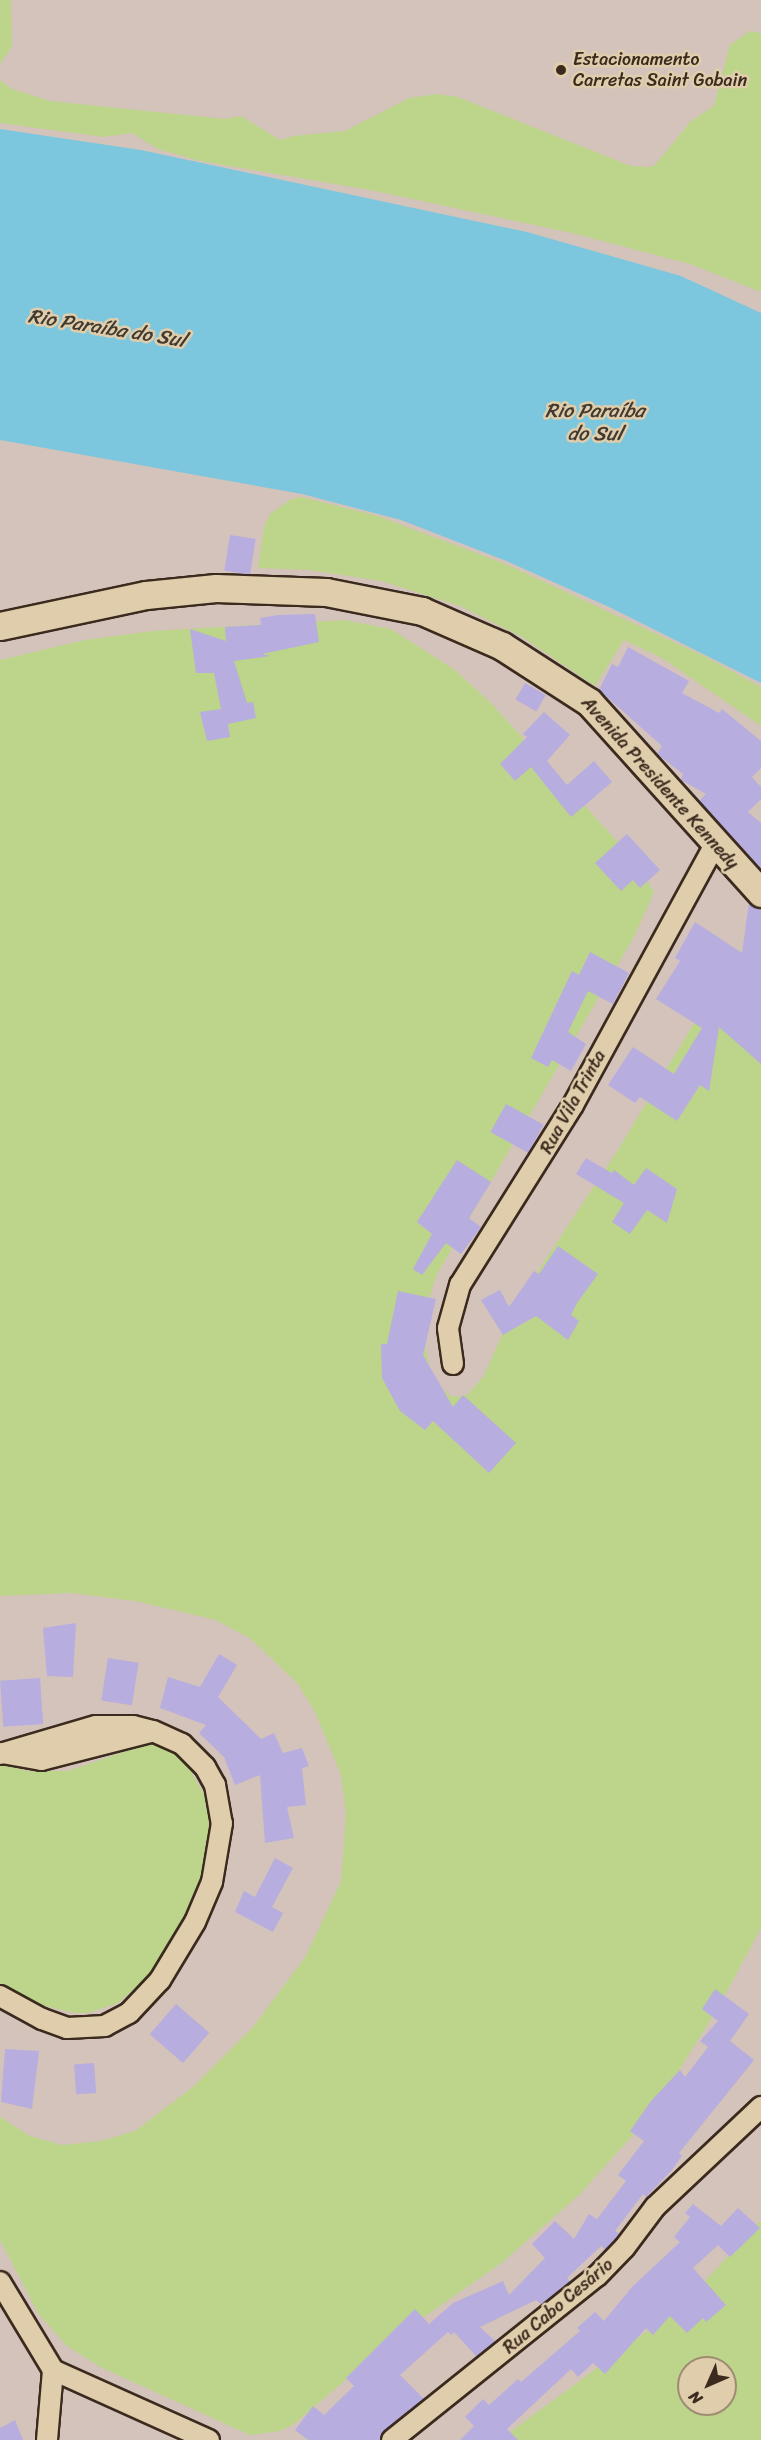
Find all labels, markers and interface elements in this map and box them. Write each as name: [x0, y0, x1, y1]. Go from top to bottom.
place label: Estacionamento Carretas Saint Gobain: [573, 49, 748, 92]
marker: Estacionamento Carretas Saint Gobain: [554, 63, 568, 77]
water label: Rio Paraíba do Sul: [26, 304, 188, 352]
water label: Rio Paraíba do Sul: [545, 398, 645, 445]
street label: Avenida Presidente Kennedy: [577, 692, 743, 874]
street label: Rua Vila Trinta: [536, 1046, 610, 1158]
street label: Rua Cabo Cesário: [498, 2254, 618, 2358]
north arrow: [677, 2356, 737, 2416]
text: N: [681, 2383, 710, 2412]

